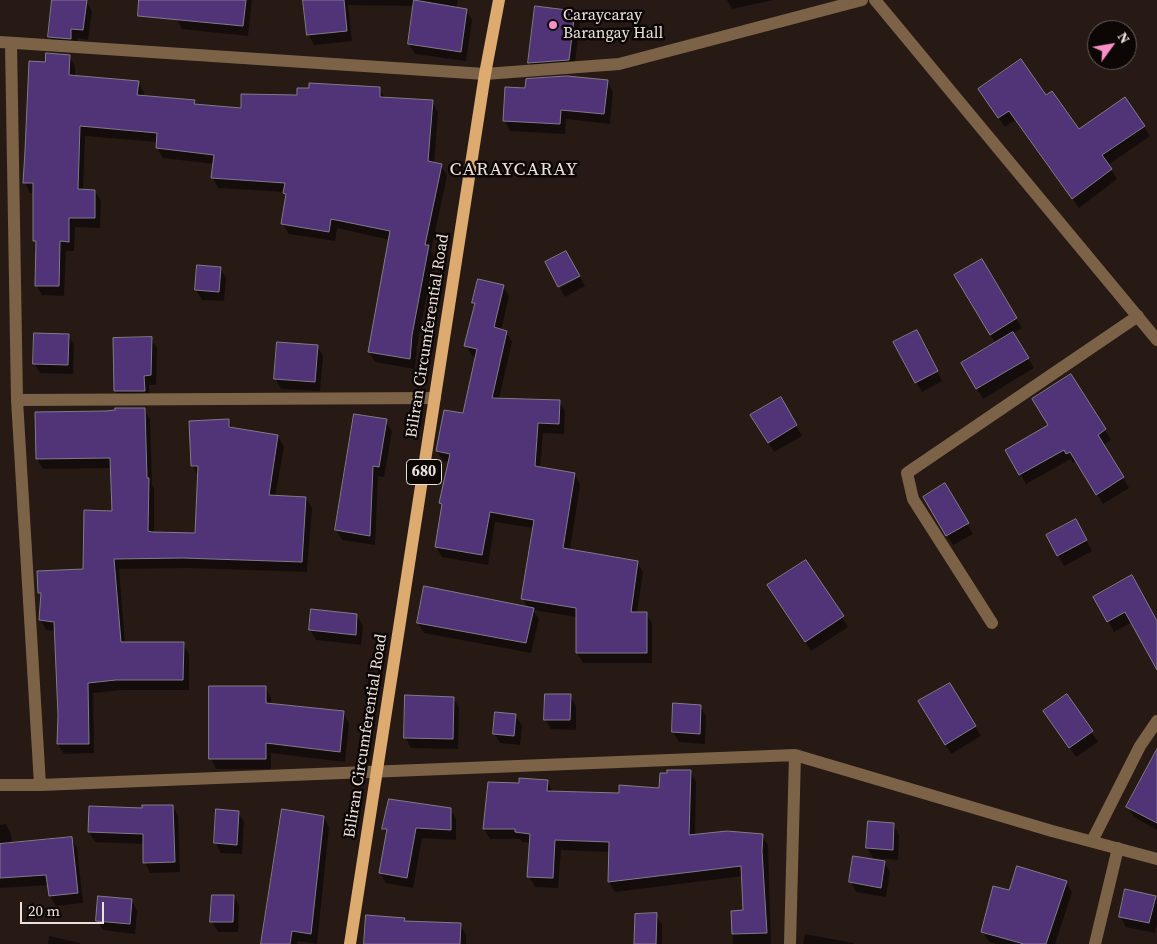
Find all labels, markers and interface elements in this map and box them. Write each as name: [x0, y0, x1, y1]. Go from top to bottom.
place label: Caraycaray Barangay Hall: [563, 6, 663, 44]
marker: Caraycaray Barangay Hall: [547, 19, 559, 31]
north arrow: [1087, 20, 1137, 70]
text: N: [1113, 28, 1135, 47]
district label: CARAYCARAY: [448, 159, 580, 181]
street label: Biliran Circumferential Road: [402, 233, 454, 439]
road number: 680: [406, 460, 442, 484]
street label: Biliran Circumferential Road: [340, 633, 392, 839]
scale bar: [22, 892, 106, 924]
text: 20 m: [28, 900, 60, 921]

